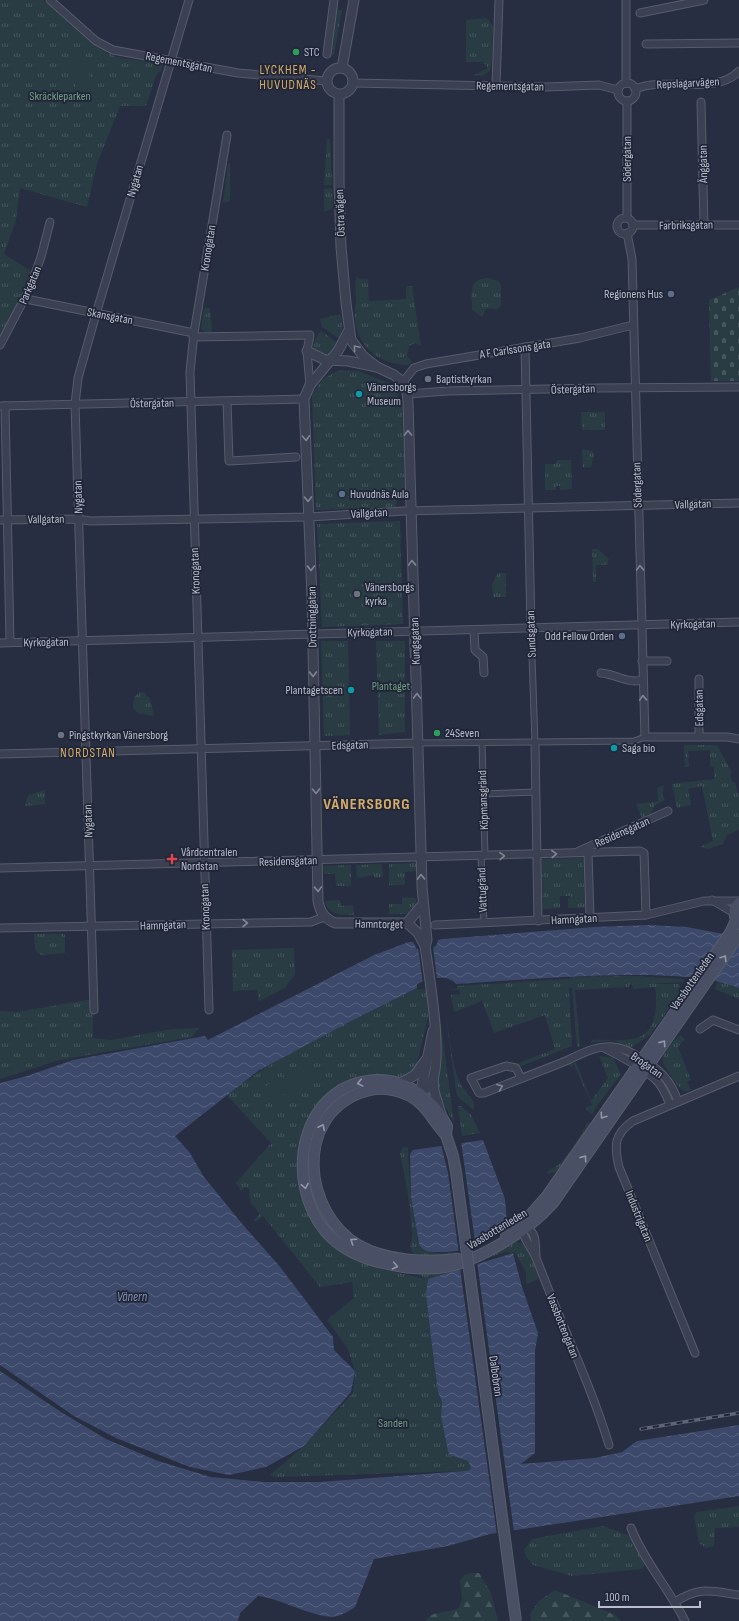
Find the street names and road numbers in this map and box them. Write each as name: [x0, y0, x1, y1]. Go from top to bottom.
street label: Regementsgatan: [144, 49, 214, 76]
street label: Repslagarvägen: [656, 74, 720, 93]
street label: Regementsgatan: [476, 78, 544, 95]
street label: Södergatan: [620, 136, 635, 182]
street label: Änggatan: [696, 145, 711, 184]
street label: Nygatan: [124, 163, 147, 199]
street label: Östra vägen: [332, 189, 349, 237]
street label: Farbriksgatan: [659, 218, 713, 233]
street label: Kronogatan: [197, 224, 220, 272]
street label: Parkgatan: [16, 264, 45, 306]
street label: Skansgatan: [86, 305, 134, 328]
street label: A F Carlssons gata: [477, 336, 552, 363]
street label: Östergatan: [551, 381, 595, 398]
street label: Östergatan: [130, 396, 174, 411]
street label: Södergatan: [629, 462, 646, 508]
street label: Nygatan: [70, 480, 87, 514]
street label: Vallgatan: [674, 496, 712, 513]
street label: Vallgatan: [350, 505, 388, 522]
street label: Vallgatan: [28, 512, 65, 527]
street label: Kronogatan: [187, 548, 204, 594]
street label: Drottninggatan: [304, 586, 321, 648]
street label: Sundsgatan: [523, 610, 540, 658]
street label: Kyrkogatan: [670, 616, 716, 633]
street label: Kungsgatan: [407, 617, 424, 665]
street label: Kyrkogatan: [347, 624, 393, 641]
street label: Kyrkogatan: [23, 635, 69, 650]
street label: Edsgatan: [692, 689, 707, 726]
street label: Edsgatan: [331, 737, 369, 754]
street label: Köpmansgränd: [475, 770, 492, 830]
street label: Nygatan: [80, 804, 97, 838]
street label: Residensgatan: [592, 814, 652, 851]
street label: Residensgatan: [258, 853, 318, 870]
street label: Vattugränd: [474, 867, 491, 913]
street label: Kronogatan: [197, 884, 214, 930]
street label: Hamngatan: [551, 911, 597, 928]
street label: Hamngatan: [140, 917, 186, 934]
street label: Hamntorget: [355, 917, 404, 932]
street label: Vassbottenleden: [667, 949, 718, 1013]
street label: Brogatan: [628, 1049, 666, 1082]
street label: Industrigatan: [621, 1188, 656, 1244]
street label: Vassbottenleden: [465, 1206, 530, 1253]
street label: Vassbottengatan: [543, 1292, 582, 1360]
street label: Dalbobron: [485, 1355, 506, 1397]

